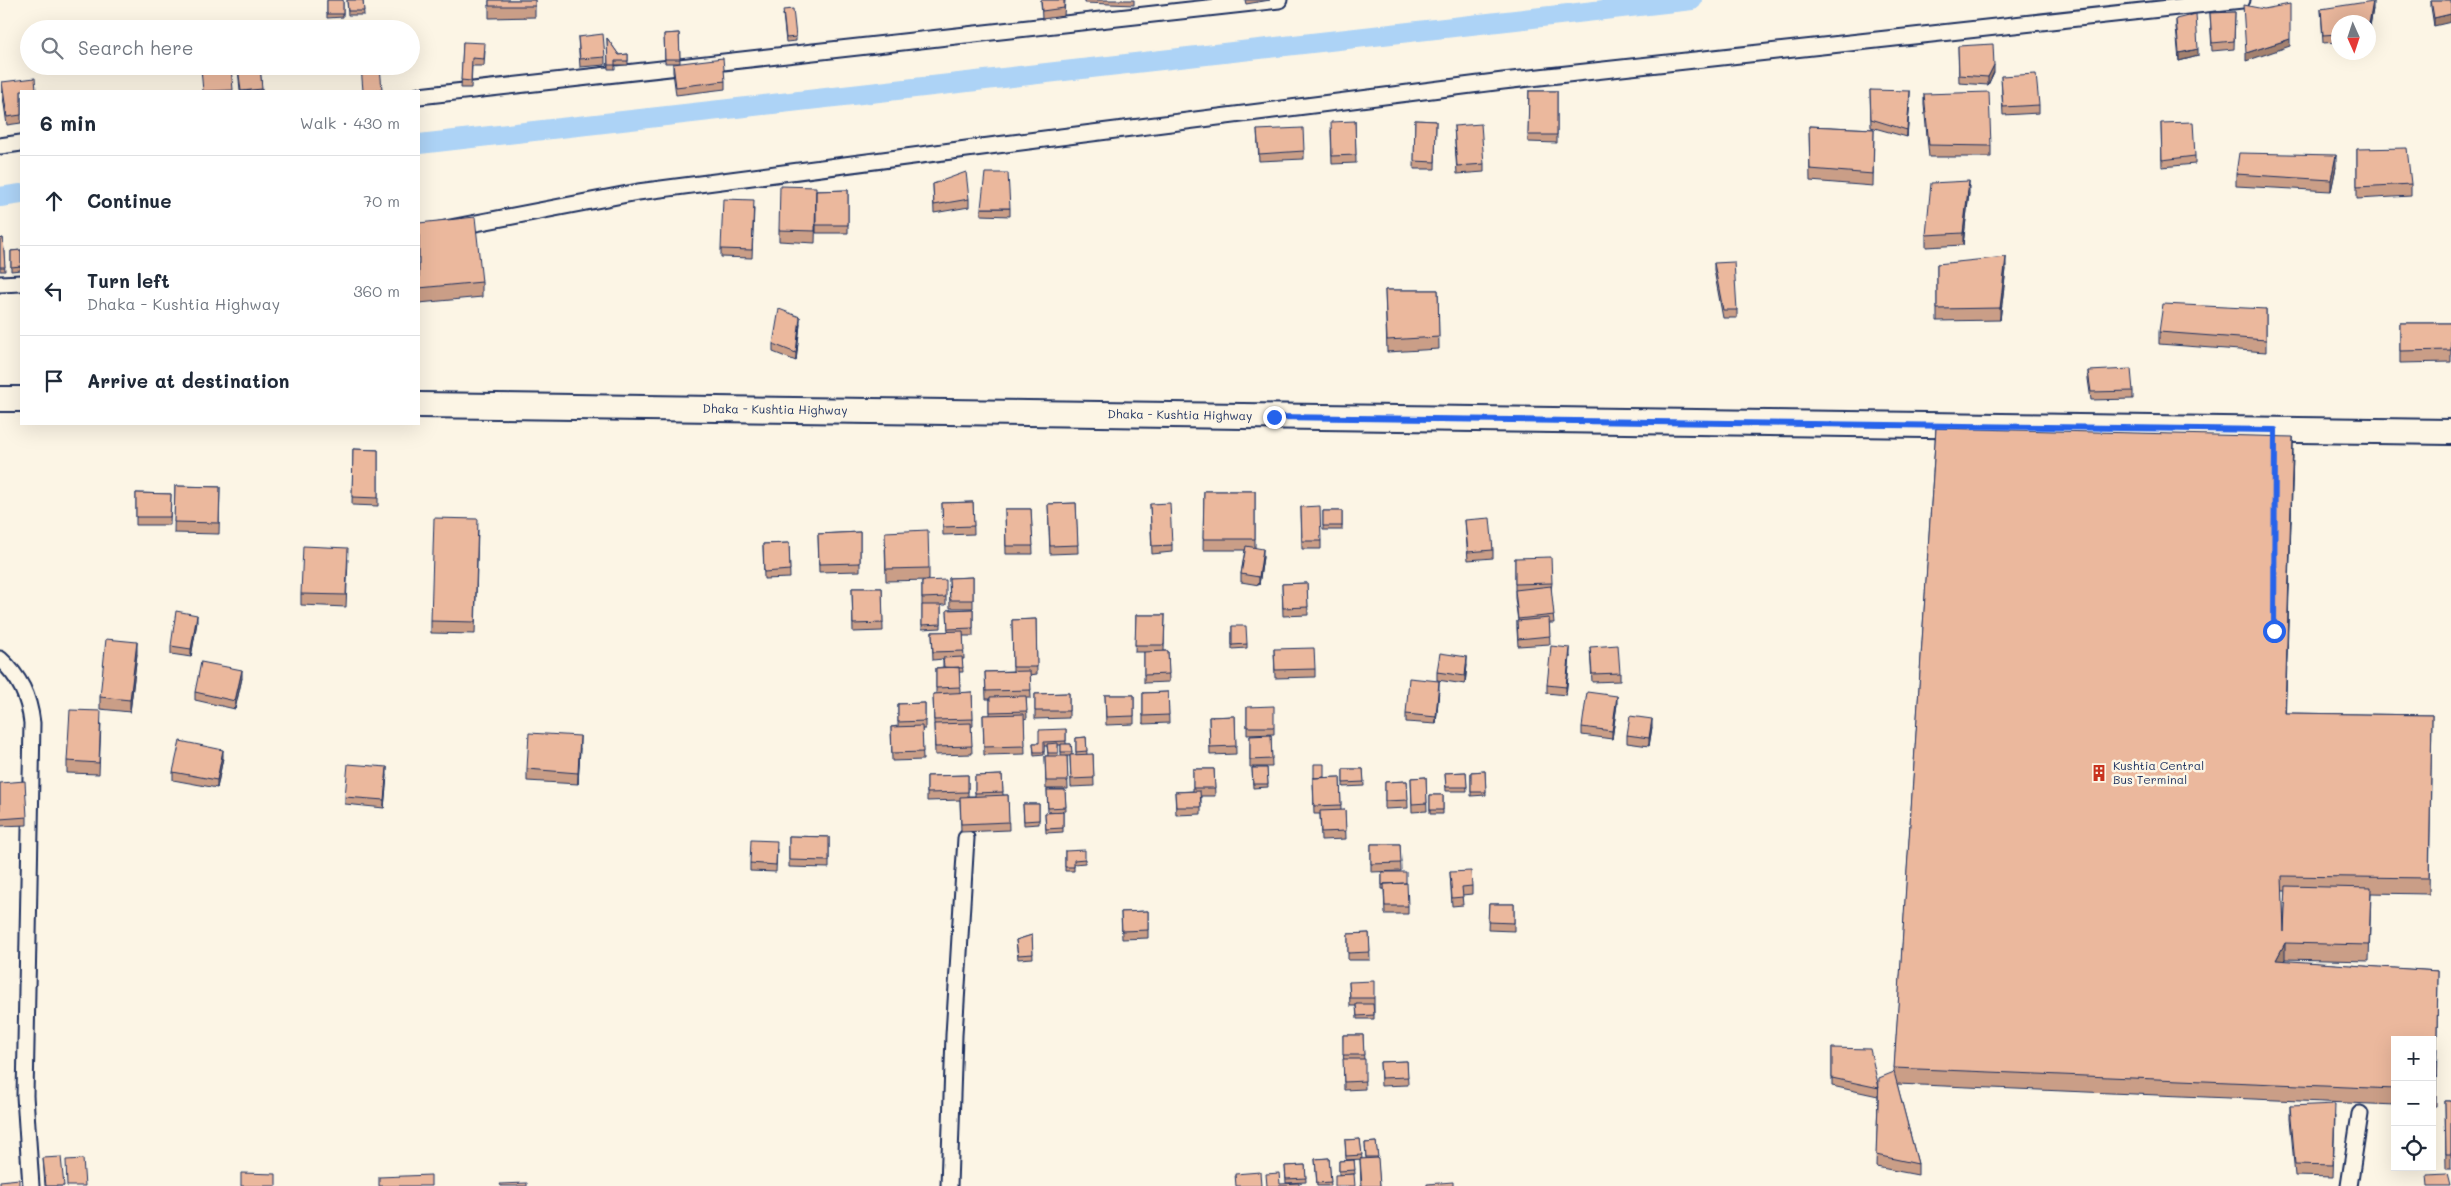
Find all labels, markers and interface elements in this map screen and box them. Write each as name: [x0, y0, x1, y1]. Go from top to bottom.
north arrow: [2331, 15, 2376, 60]
search box: [20, 20, 420, 75]
icon: search: [38, 34, 66, 62]
text: Search here: [78, 35, 194, 60]
text: 6 min: [40, 109, 96, 136]
text: Walk · 430 m: [300, 112, 400, 133]
icon: ahead: [40, 187, 68, 215]
text: Continue: [87, 188, 172, 213]
text: 70 m: [363, 190, 400, 211]
text: Turn left: [87, 268, 170, 293]
icon: left: [40, 277, 68, 305]
text: 360 m: [353, 280, 400, 301]
text: Dhaka - Kushtia Highway: [87, 293, 280, 314]
icon: arrive: [40, 367, 68, 395]
text: Arrive at destination: [87, 368, 290, 393]
street label: Dhaka - Kushtia Highway: [702, 400, 848, 418]
street label: Dhaka - Kushtia Highway: [1107, 405, 1253, 423]
route end: [1263, 406, 1286, 429]
route start: [2263, 620, 2286, 643]
place label: Kushtia Central Bus Terminal: [2113, 757, 2204, 787]
building icon: Kushtia Central Bus Terminal: [2089, 763, 2109, 783]
map controls: [2391, 1036, 2436, 1171]
button: +: [2391, 1036, 2436, 1081]
button: −: [2391, 1081, 2436, 1126]
button: locate: [2391, 1126, 2436, 1171]

